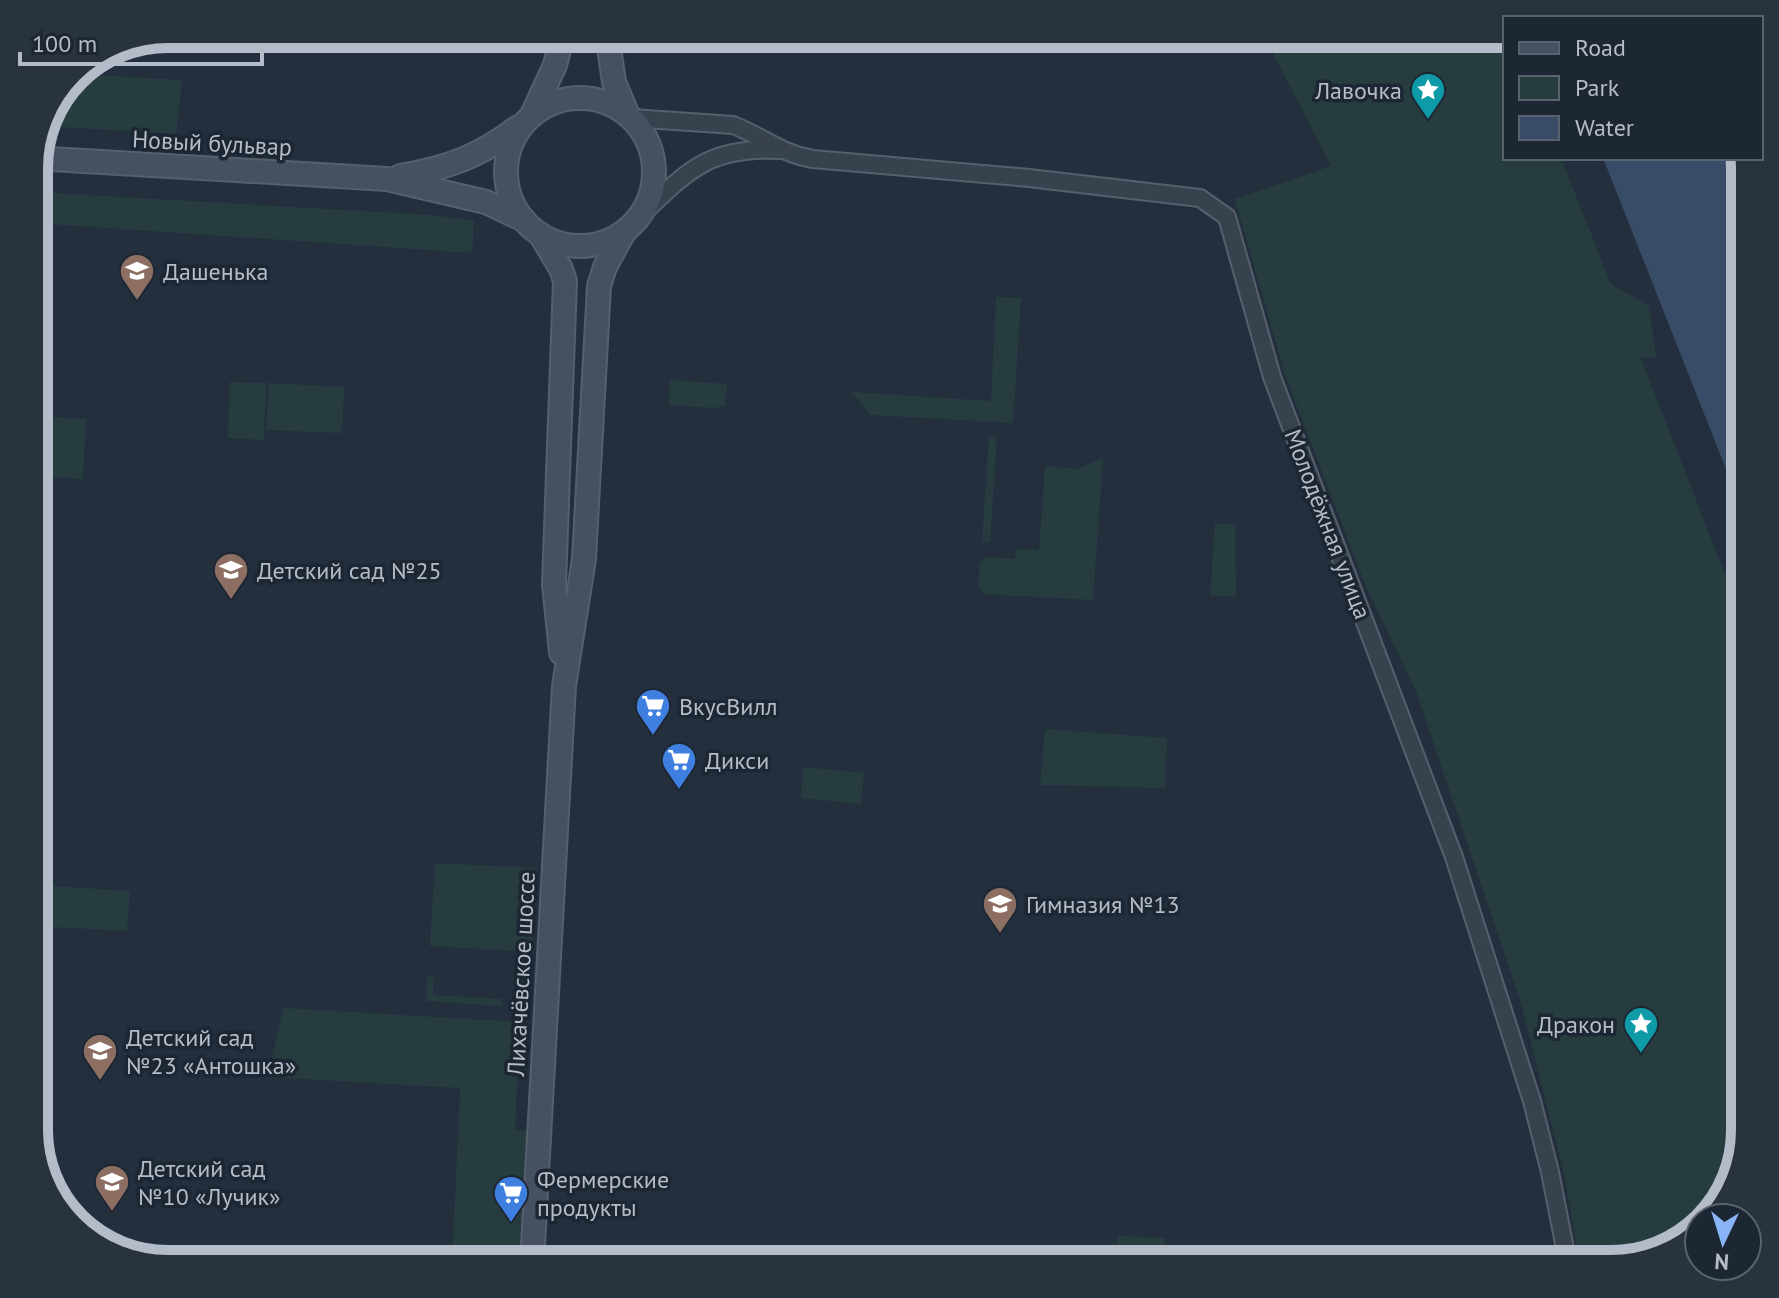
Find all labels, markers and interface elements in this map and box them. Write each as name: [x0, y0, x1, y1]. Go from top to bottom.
scale bar: [20, 16, 262, 66]
legend: [1503, 16, 1763, 160]
text: 100 m: [32, 28, 97, 59]
text: Road: [1575, 32, 1626, 63]
place icon: Лавочка: [1409, 71, 1447, 121]
text: Park: [1575, 72, 1620, 103]
place label: Лавочка: [1314, 75, 1402, 106]
text: Water: [1575, 112, 1634, 143]
street label: Новый бульвар: [131, 123, 293, 163]
school or university icon: Дашенька: [118, 252, 156, 302]
place label: Дашенька: [163, 256, 268, 287]
street label: Молодёжная улица: [1277, 425, 1379, 623]
school or university icon: Детский сад №25: [212, 551, 250, 601]
place label: Детский сад №25: [257, 555, 442, 586]
supermarket icon: ВкусВилл: [634, 687, 672, 737]
place label: ВкусВилл: [679, 691, 778, 722]
supermarket icon: Дикси: [660, 741, 698, 791]
place label: Дикси: [705, 745, 769, 776]
street label: Лихачёвское шоссе: [500, 871, 542, 1078]
school or university icon: Гимназия №13: [981, 885, 1019, 935]
place label: Гимназия №13: [1026, 889, 1180, 920]
place icon: Дракон: [1622, 1005, 1660, 1055]
place label: Дракон: [1537, 1009, 1615, 1040]
place label: Детский сад №23 «Антошка»: [126, 1022, 296, 1081]
school or university icon: Детский сад №23 «Антошка»: [81, 1032, 119, 1082]
place label: Детский сад №10 «Лучик»: [138, 1153, 281, 1212]
school or university icon: Детский сад №10 «Лучик»: [93, 1163, 131, 1213]
place label: Фермерские продукты: [537, 1164, 669, 1223]
supermarket icon: Фермерские продукты: [492, 1174, 530, 1224]
north arrow: [1683, 1202, 1763, 1282]
text: N: [1713, 1247, 1730, 1276]

